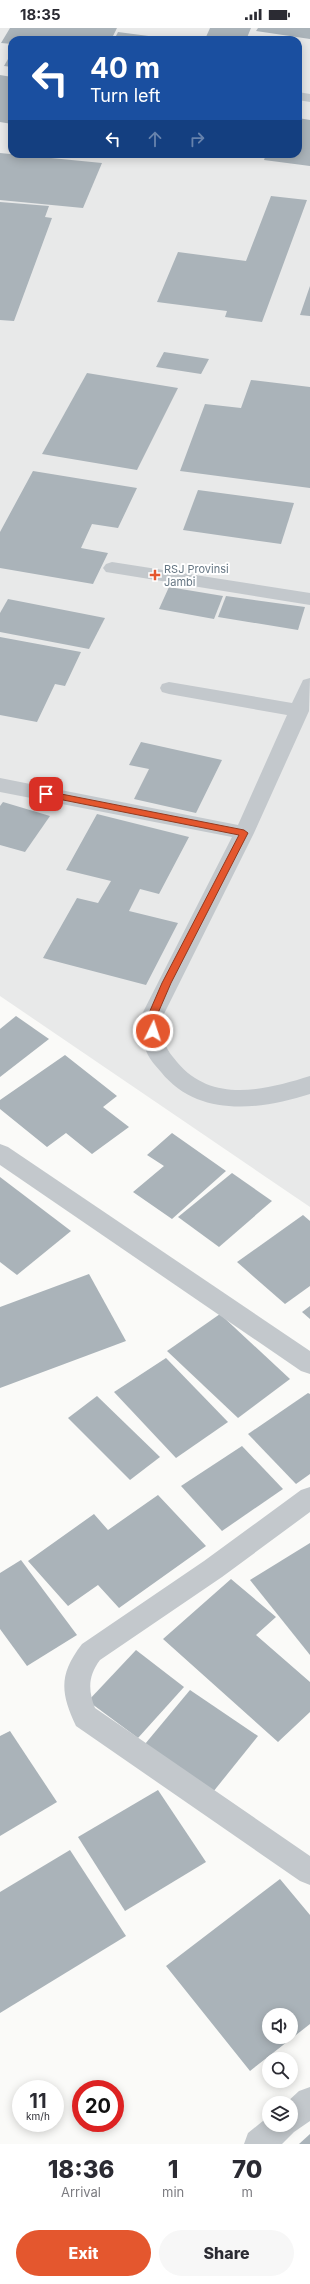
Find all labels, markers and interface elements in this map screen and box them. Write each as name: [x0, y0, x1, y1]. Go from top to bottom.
text: 18:35: [20, 5, 61, 24]
text: 40 m: [90, 51, 160, 85]
icon: left: [24, 52, 76, 104]
text: Turn left: [90, 85, 160, 106]
icon: left: [102, 128, 124, 150]
icon: ahead: [144, 128, 166, 150]
icon: right: [186, 128, 208, 150]
place label: RSJ Provinsi Jambi: [164, 562, 229, 589]
marker: RSJ Provinsi Jambi: [149, 569, 161, 581]
pin: [29, 777, 63, 811]
icon: arrive: [35, 783, 57, 805]
position arrow: [132, 1010, 174, 1052]
map controls: [262, 2008, 298, 2132]
button: sound: [262, 2008, 298, 2044]
button: search: [262, 2052, 298, 2088]
speed limit sign: 20: [72, 2080, 124, 2132]
text: 11: [29, 2089, 47, 2113]
button: layers: [262, 2096, 298, 2132]
text: km/h: [26, 2110, 50, 2122]
text: 18:36: [48, 2155, 114, 2184]
text: 1: [168, 2155, 178, 2184]
text: 70: [232, 2155, 262, 2184]
text: Arrival: [61, 2184, 101, 2200]
text: min: [162, 2184, 184, 2200]
text: m: [241, 2184, 253, 2200]
button: Exit: [16, 2230, 151, 2276]
button: Share: [159, 2230, 294, 2276]

